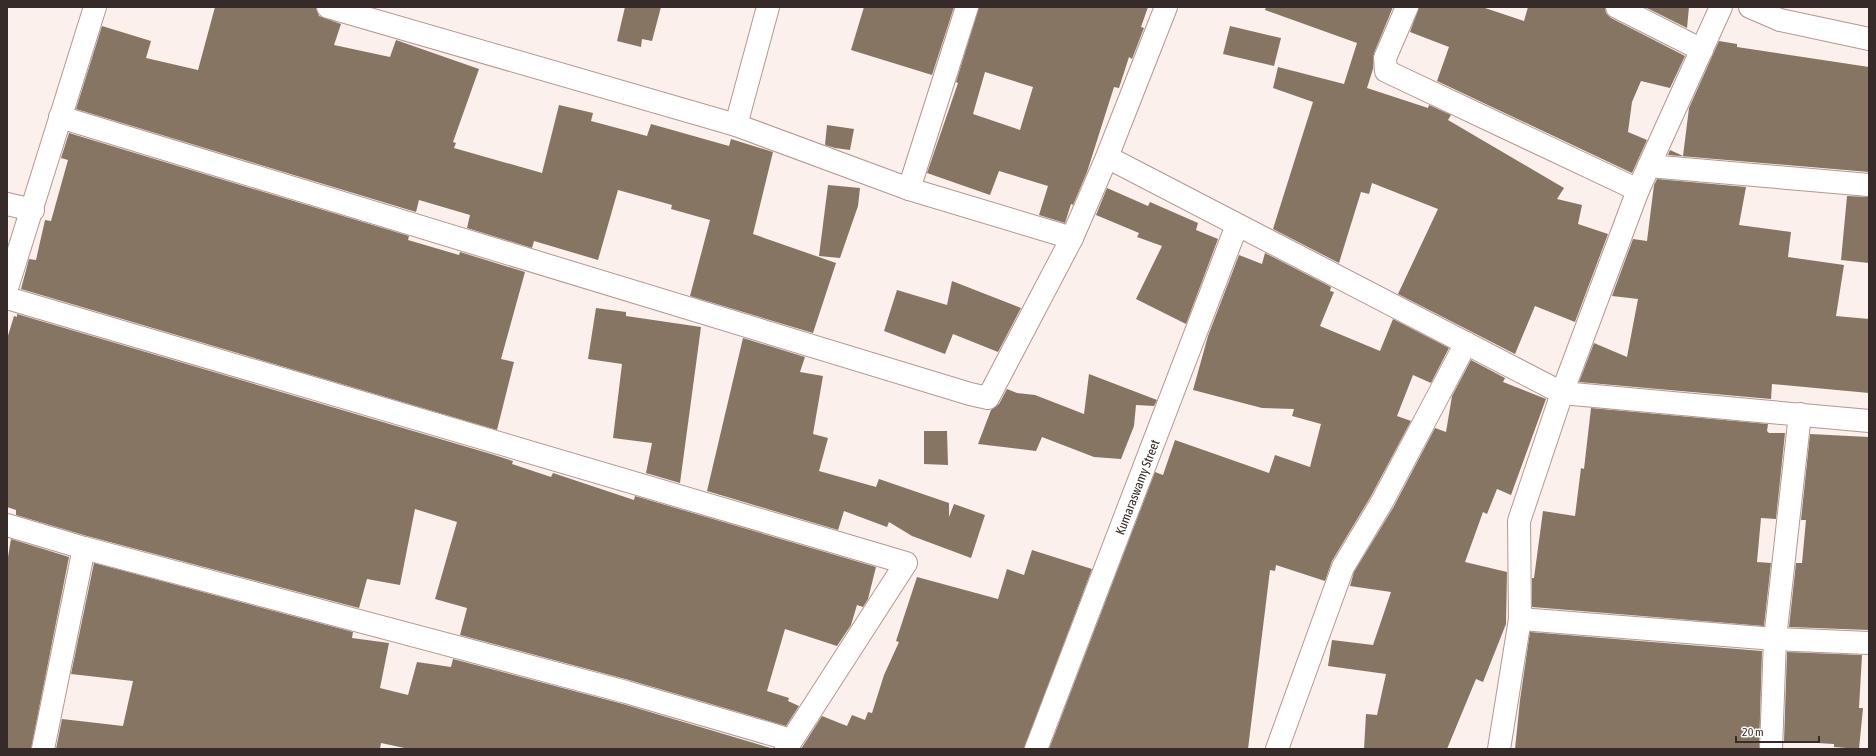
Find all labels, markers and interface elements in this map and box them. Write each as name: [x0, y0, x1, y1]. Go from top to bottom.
street label: Kumaraswamy Street: [1112, 437, 1163, 537]
scale bar: [1736, 718, 1819, 744]
text: 20 m: [1742, 725, 1764, 739]

